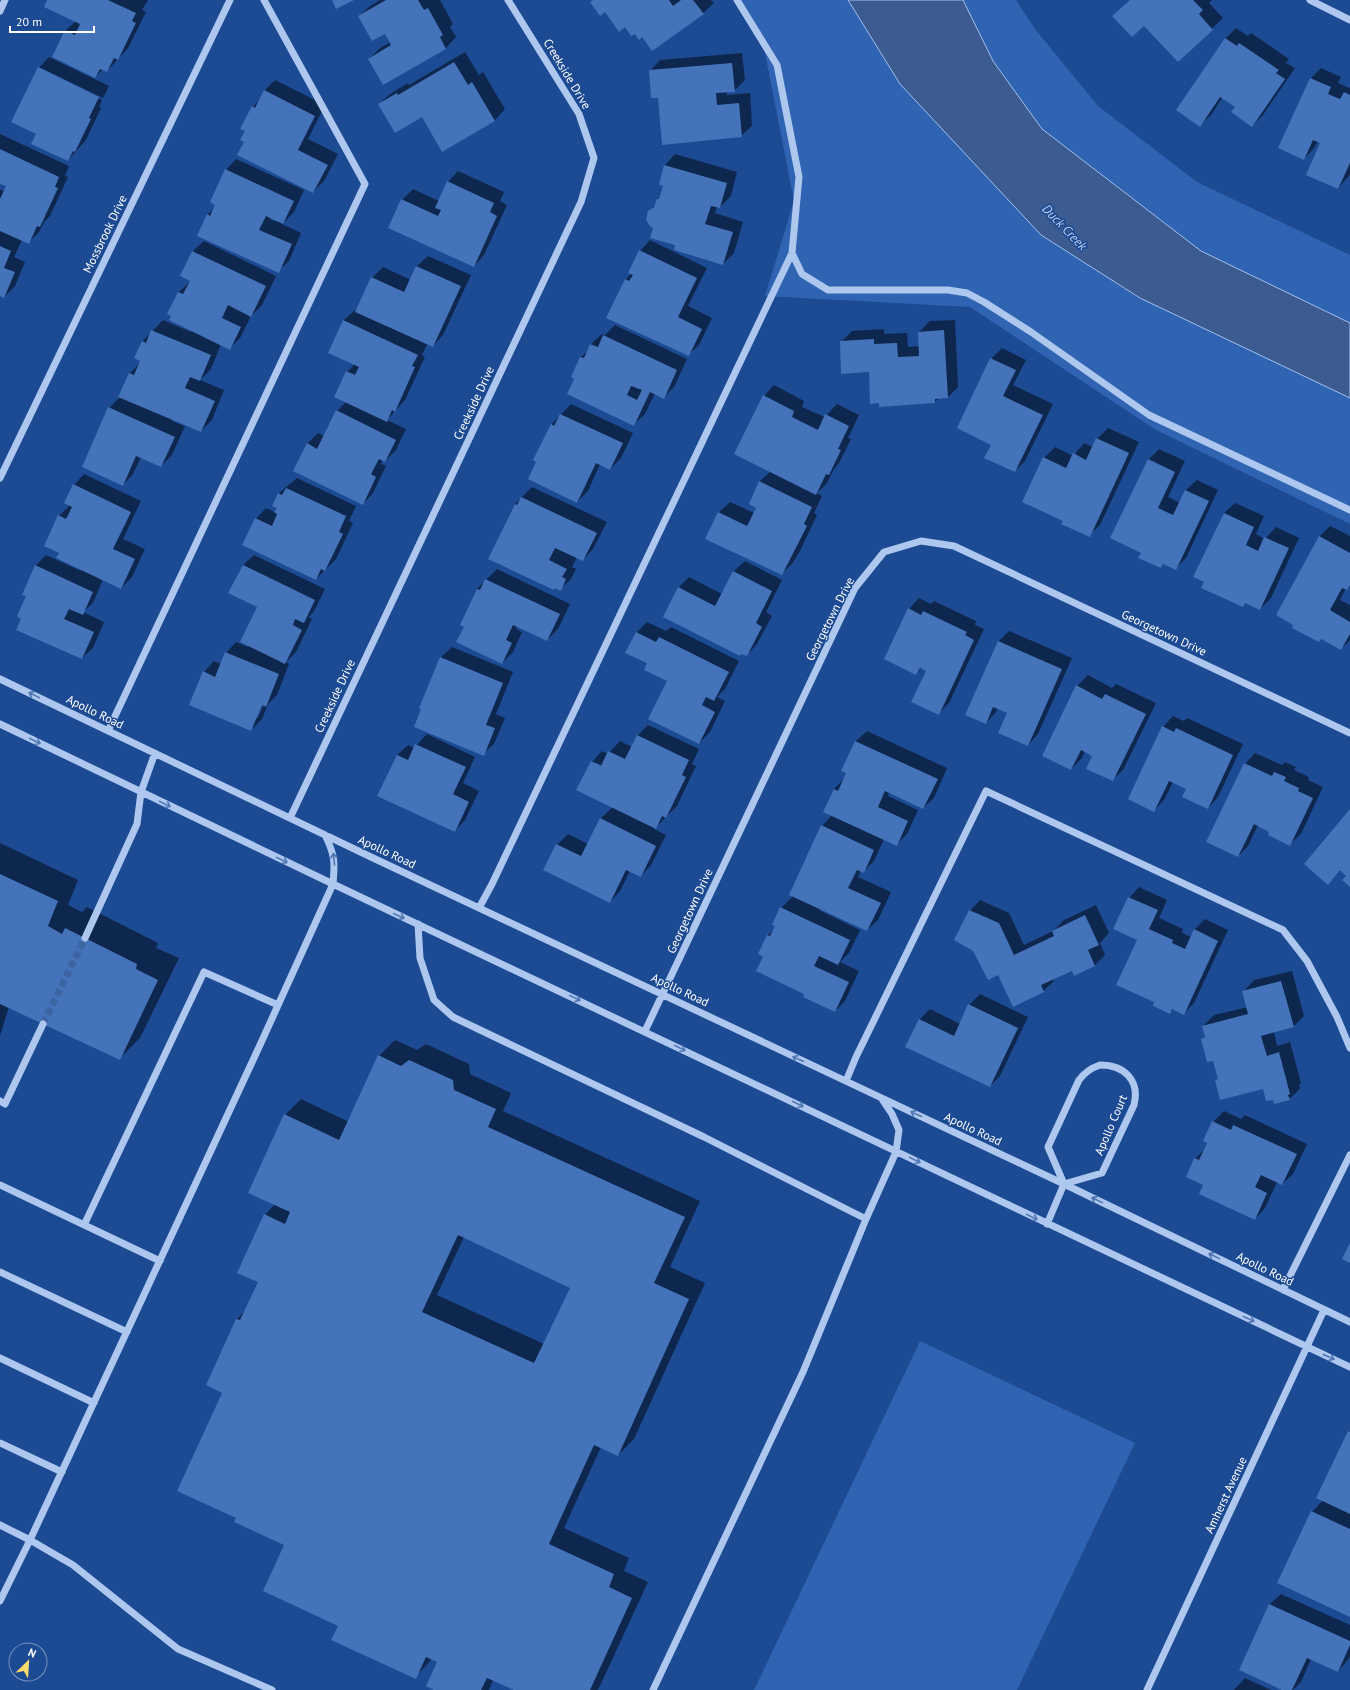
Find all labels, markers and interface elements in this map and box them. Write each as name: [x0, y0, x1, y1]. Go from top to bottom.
scale bar: [10, 8, 94, 34]
text: 20 m: [16, 14, 42, 29]
street label: Creekside Drive: [541, 36, 594, 112]
street label: Mossbrook Drive: [79, 192, 130, 275]
water label: Duck Creek: [1038, 201, 1092, 255]
street label: Creekside Drive: [450, 364, 497, 442]
street label: Georgetown Drive: [802, 574, 857, 663]
street label: Georgetown Drive: [1119, 606, 1209, 659]
street label: Creekside Drive: [311, 657, 358, 735]
one-way arrow: [29, 691, 41, 698]
street label: Apollo Road: [64, 691, 126, 732]
one-way arrow: [29, 738, 41, 745]
one-way arrow: [159, 801, 171, 808]
street label: Apollo Road: [356, 832, 418, 871]
one-way arrow: [330, 853, 337, 866]
one-way arrow: [276, 857, 288, 864]
street label: Georgetown Drive: [663, 866, 716, 956]
one-way arrow: [393, 913, 405, 920]
street label: Apollo Road: [649, 970, 711, 1009]
one-way arrow: [569, 995, 581, 1002]
one-way arrow: [674, 1045, 686, 1052]
one-way arrow: [793, 1055, 805, 1062]
street label: Apollo Court: [1091, 1092, 1130, 1157]
one-way arrow: [791, 1101, 803, 1108]
street label: Apollo Road: [942, 1109, 1004, 1148]
one-way arrow: [910, 1110, 922, 1117]
one-way arrow: [908, 1157, 920, 1165]
one-way arrow: [1091, 1196, 1103, 1203]
one-way arrow: [1026, 1214, 1038, 1221]
street label: Apollo Road: [1234, 1248, 1296, 1289]
one-way arrow: [1208, 1252, 1220, 1259]
one-way arrow: [1242, 1316, 1254, 1323]
one-way arrow: [1323, 1354, 1335, 1361]
street label: Amherst Avenue: [1201, 1454, 1250, 1536]
north arrow: [8, 1642, 48, 1682]
text: N: [26, 1645, 38, 1661]

